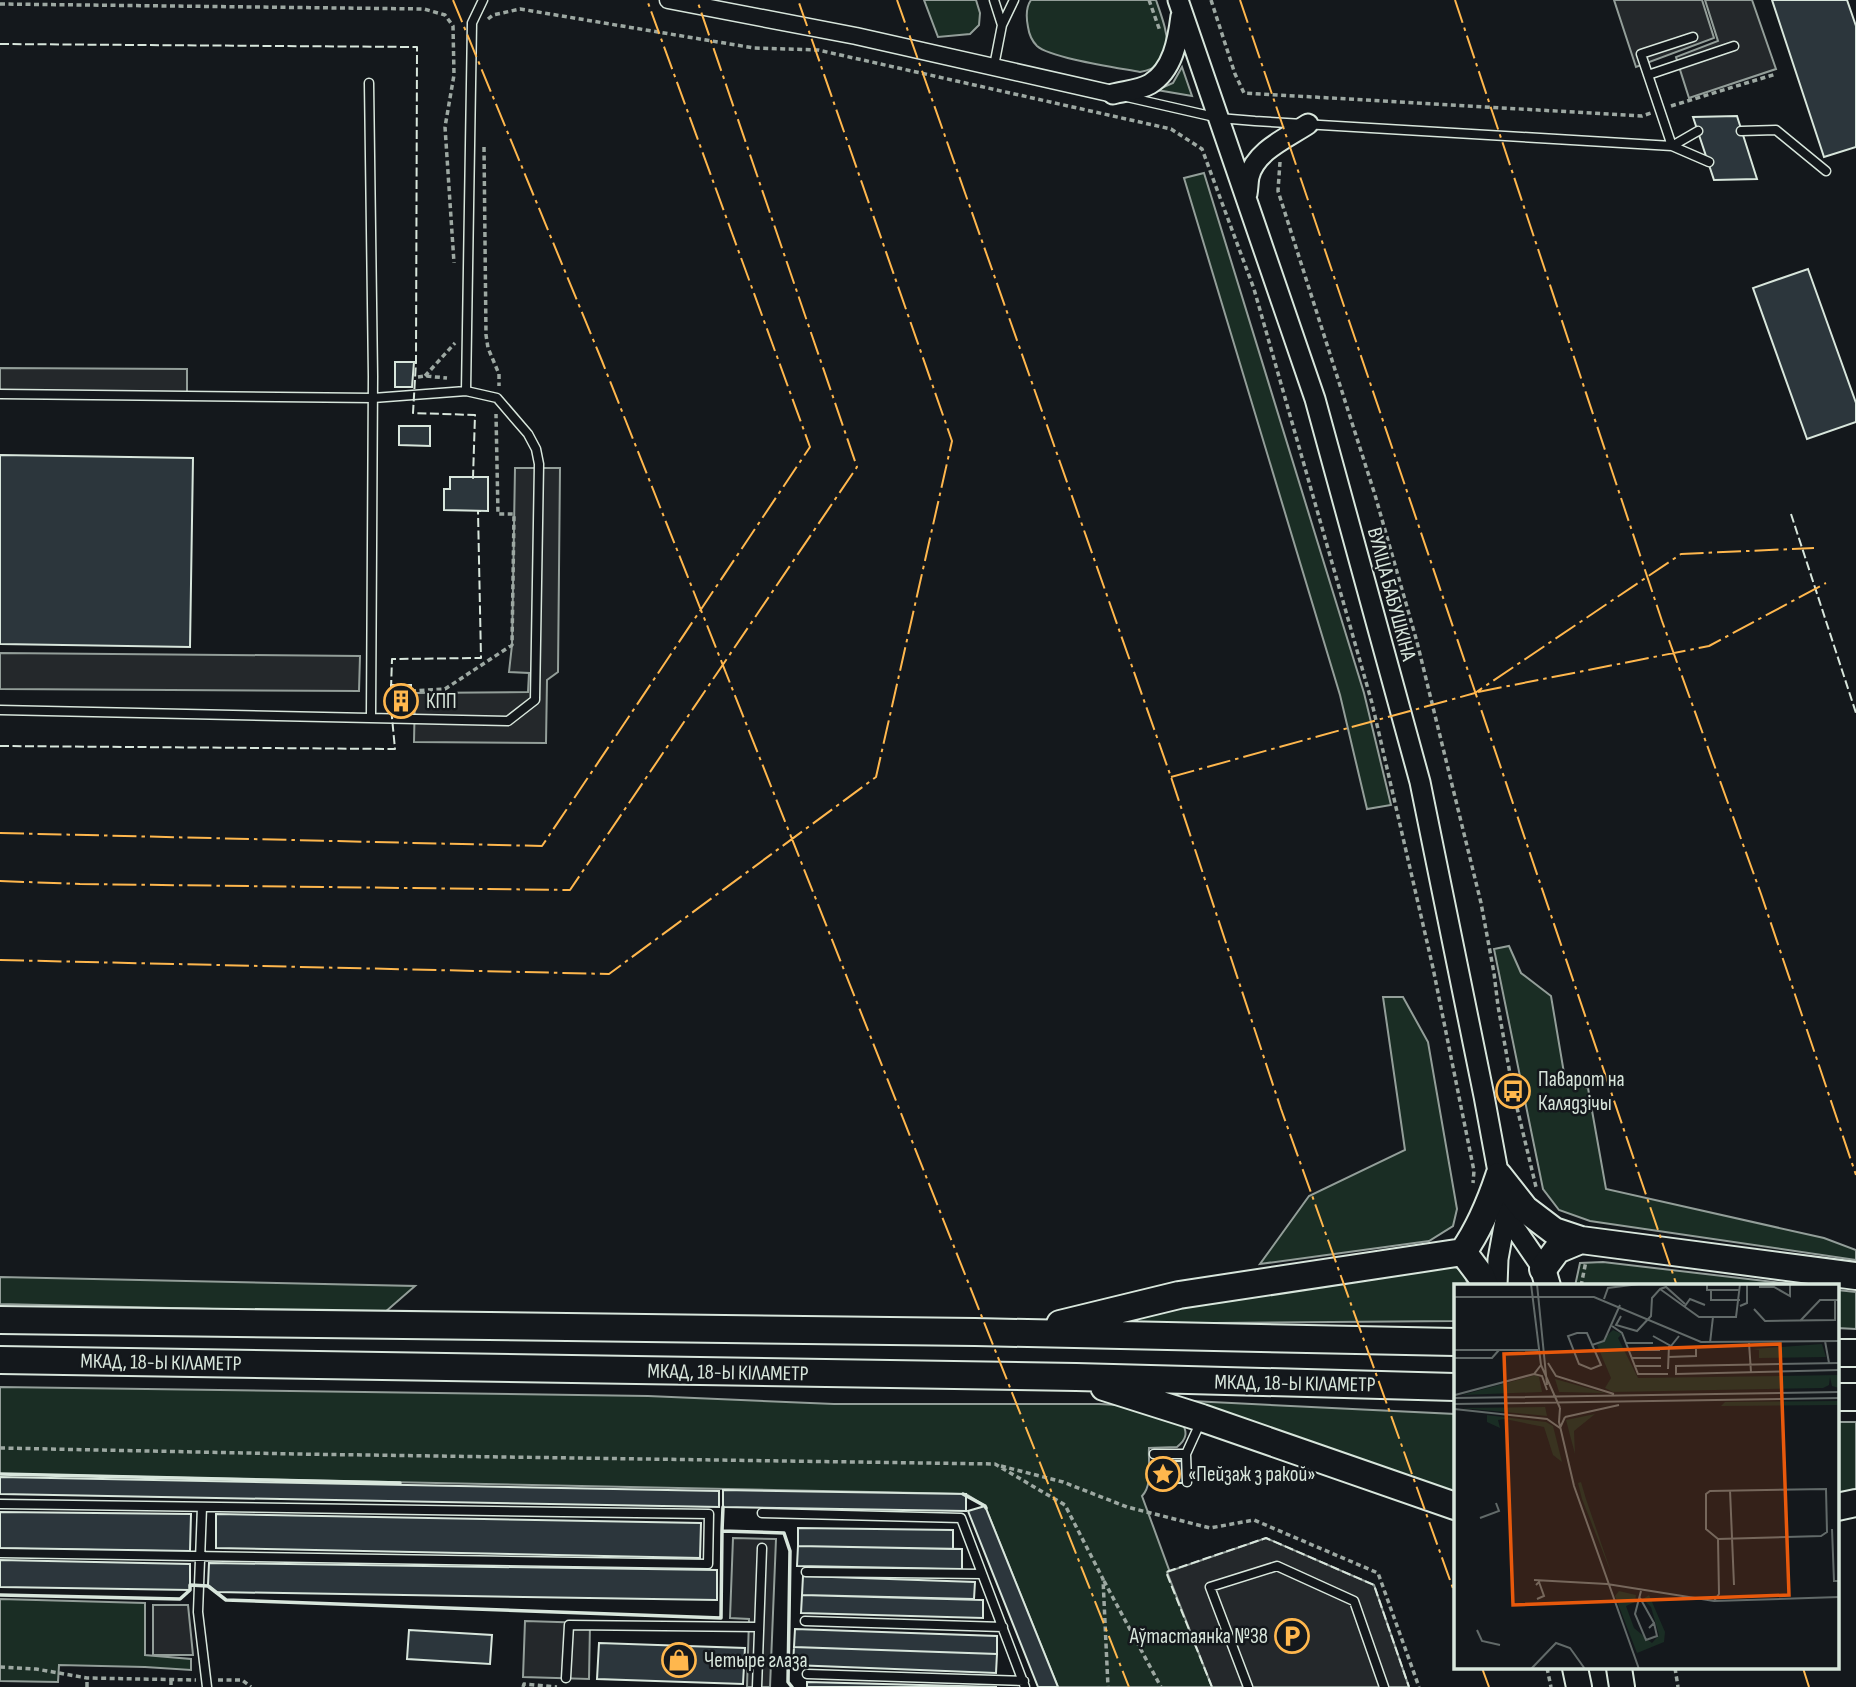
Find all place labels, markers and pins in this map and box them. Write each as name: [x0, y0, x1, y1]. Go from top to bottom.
building icon: КПП: [382, 682, 420, 720]
place label: КПП: [426, 689, 457, 714]
place label: Паварот на Калядзічы: [1538, 1067, 1625, 1116]
bus stop icon: Паварот на Калядзічы: [1494, 1072, 1532, 1110]
place icon: «Пейзаж з ракой»: [1144, 1455, 1182, 1493]
place label: «Пейзаж з ракой»: [1188, 1462, 1316, 1487]
parking icon: Аўтастаянка №38: [1273, 1617, 1311, 1655]
place label: Аўтастаянка №38: [1129, 1624, 1268, 1649]
shop icon: Четыре глаза: [660, 1641, 698, 1679]
place label: Четыре глаза: [704, 1648, 808, 1673]

